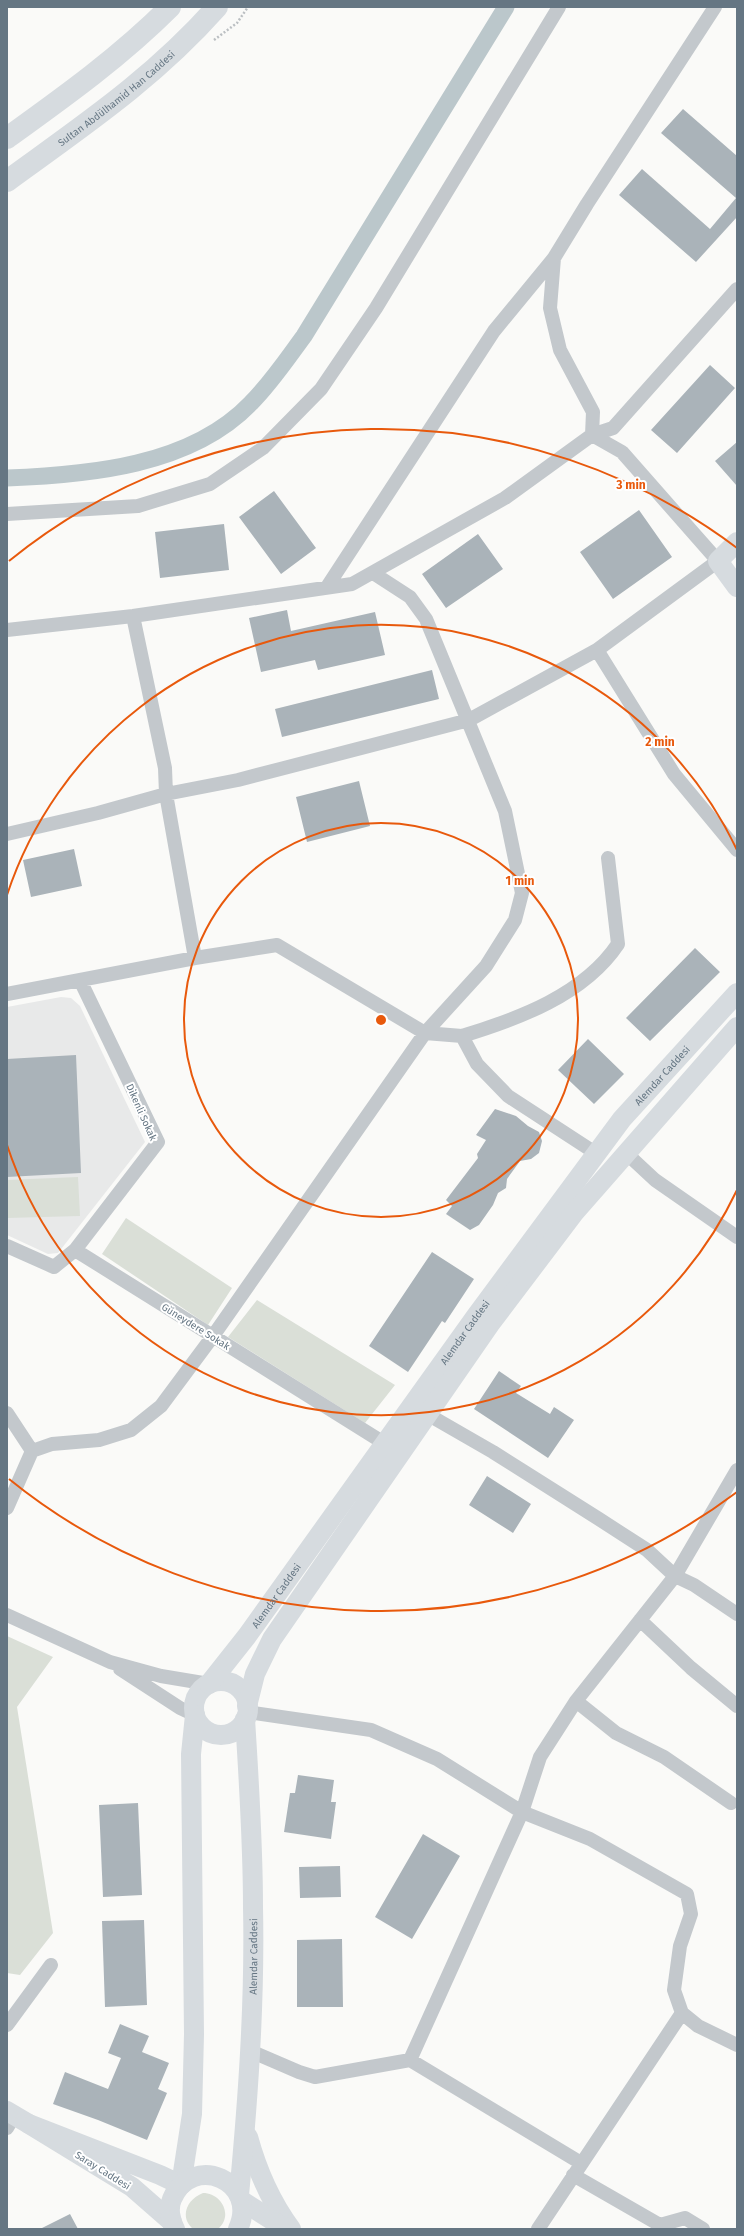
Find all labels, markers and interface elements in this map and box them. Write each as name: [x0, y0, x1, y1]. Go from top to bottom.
street label: Sultan Abdülhamid Han Caddesi: [56, 48, 178, 149]
text: 3 min: [615, 478, 646, 492]
text: 2 min: [645, 735, 675, 749]
text: 1 min: [506, 874, 534, 888]
centre of rings: [374, 1013, 388, 1027]
street label: Alemdar Caddesi: [632, 1044, 693, 1108]
street label: Dikenli Sokak: [123, 1082, 159, 1143]
street label: Alemdar Caddesi: [438, 1298, 493, 1367]
street label: Güneydere Sokak: [159, 1301, 233, 1353]
street label: Alemdar Caddesi: [250, 1561, 304, 1631]
street label: Alemdar Caddesi: [248, 1918, 260, 1995]
street label: Saray Caddesi: [73, 2149, 133, 2193]

